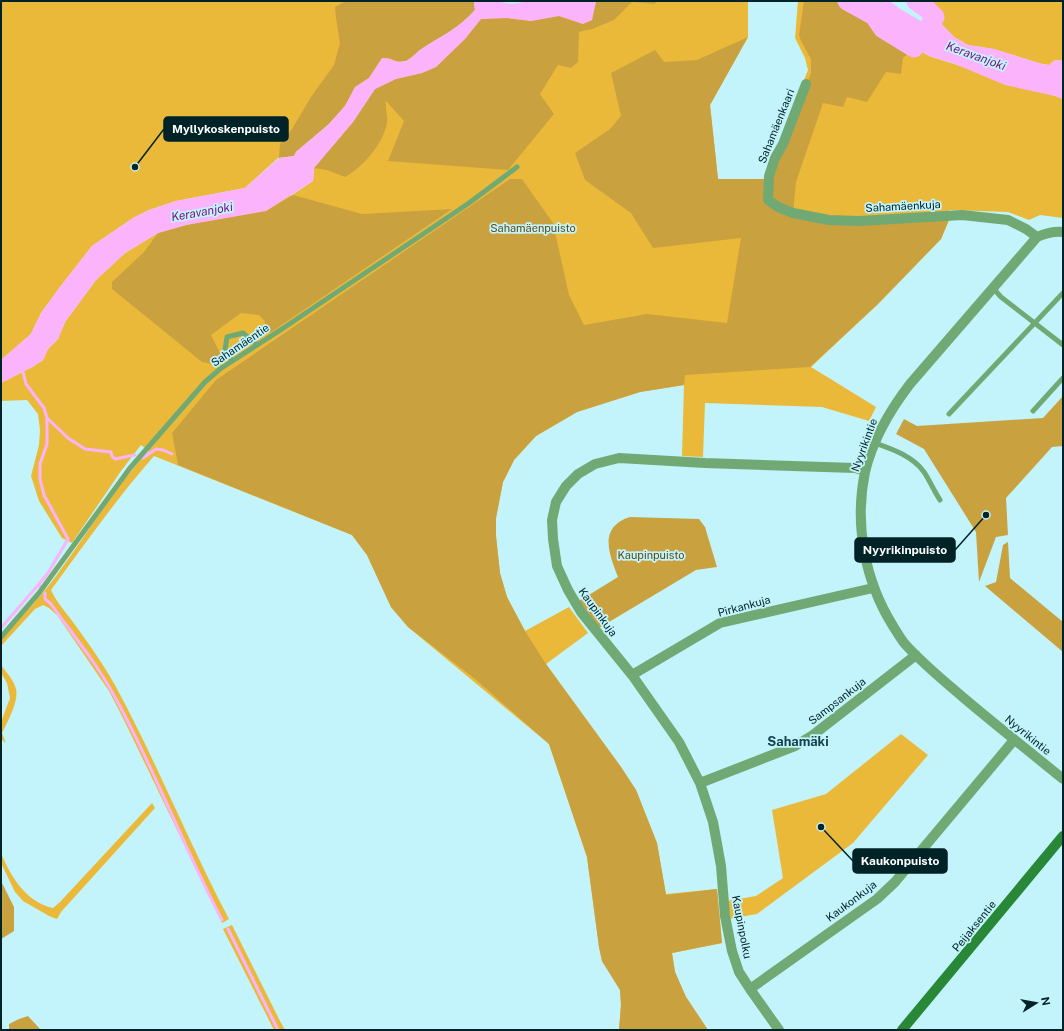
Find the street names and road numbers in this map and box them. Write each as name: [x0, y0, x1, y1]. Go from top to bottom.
street label: Sahamäenkaari: [756, 87, 796, 165]
street label: Sahamäenkuja: [865, 198, 941, 214]
street label: Sahamäentie: [209, 321, 271, 369]
street label: Nyyrikintie: [849, 417, 879, 473]
street label: Kaupinkuja: [576, 585, 620, 639]
street label: Pirkankuja: [716, 593, 772, 619]
street label: Sampsankuja: [806, 675, 868, 727]
street label: Nyyrikintie: [1003, 713, 1053, 757]
street label: Kaukonkuja: [823, 878, 879, 924]
street label: Kaupinpolku: [730, 894, 754, 960]
street label: Peijaksentie: [950, 898, 998, 954]

